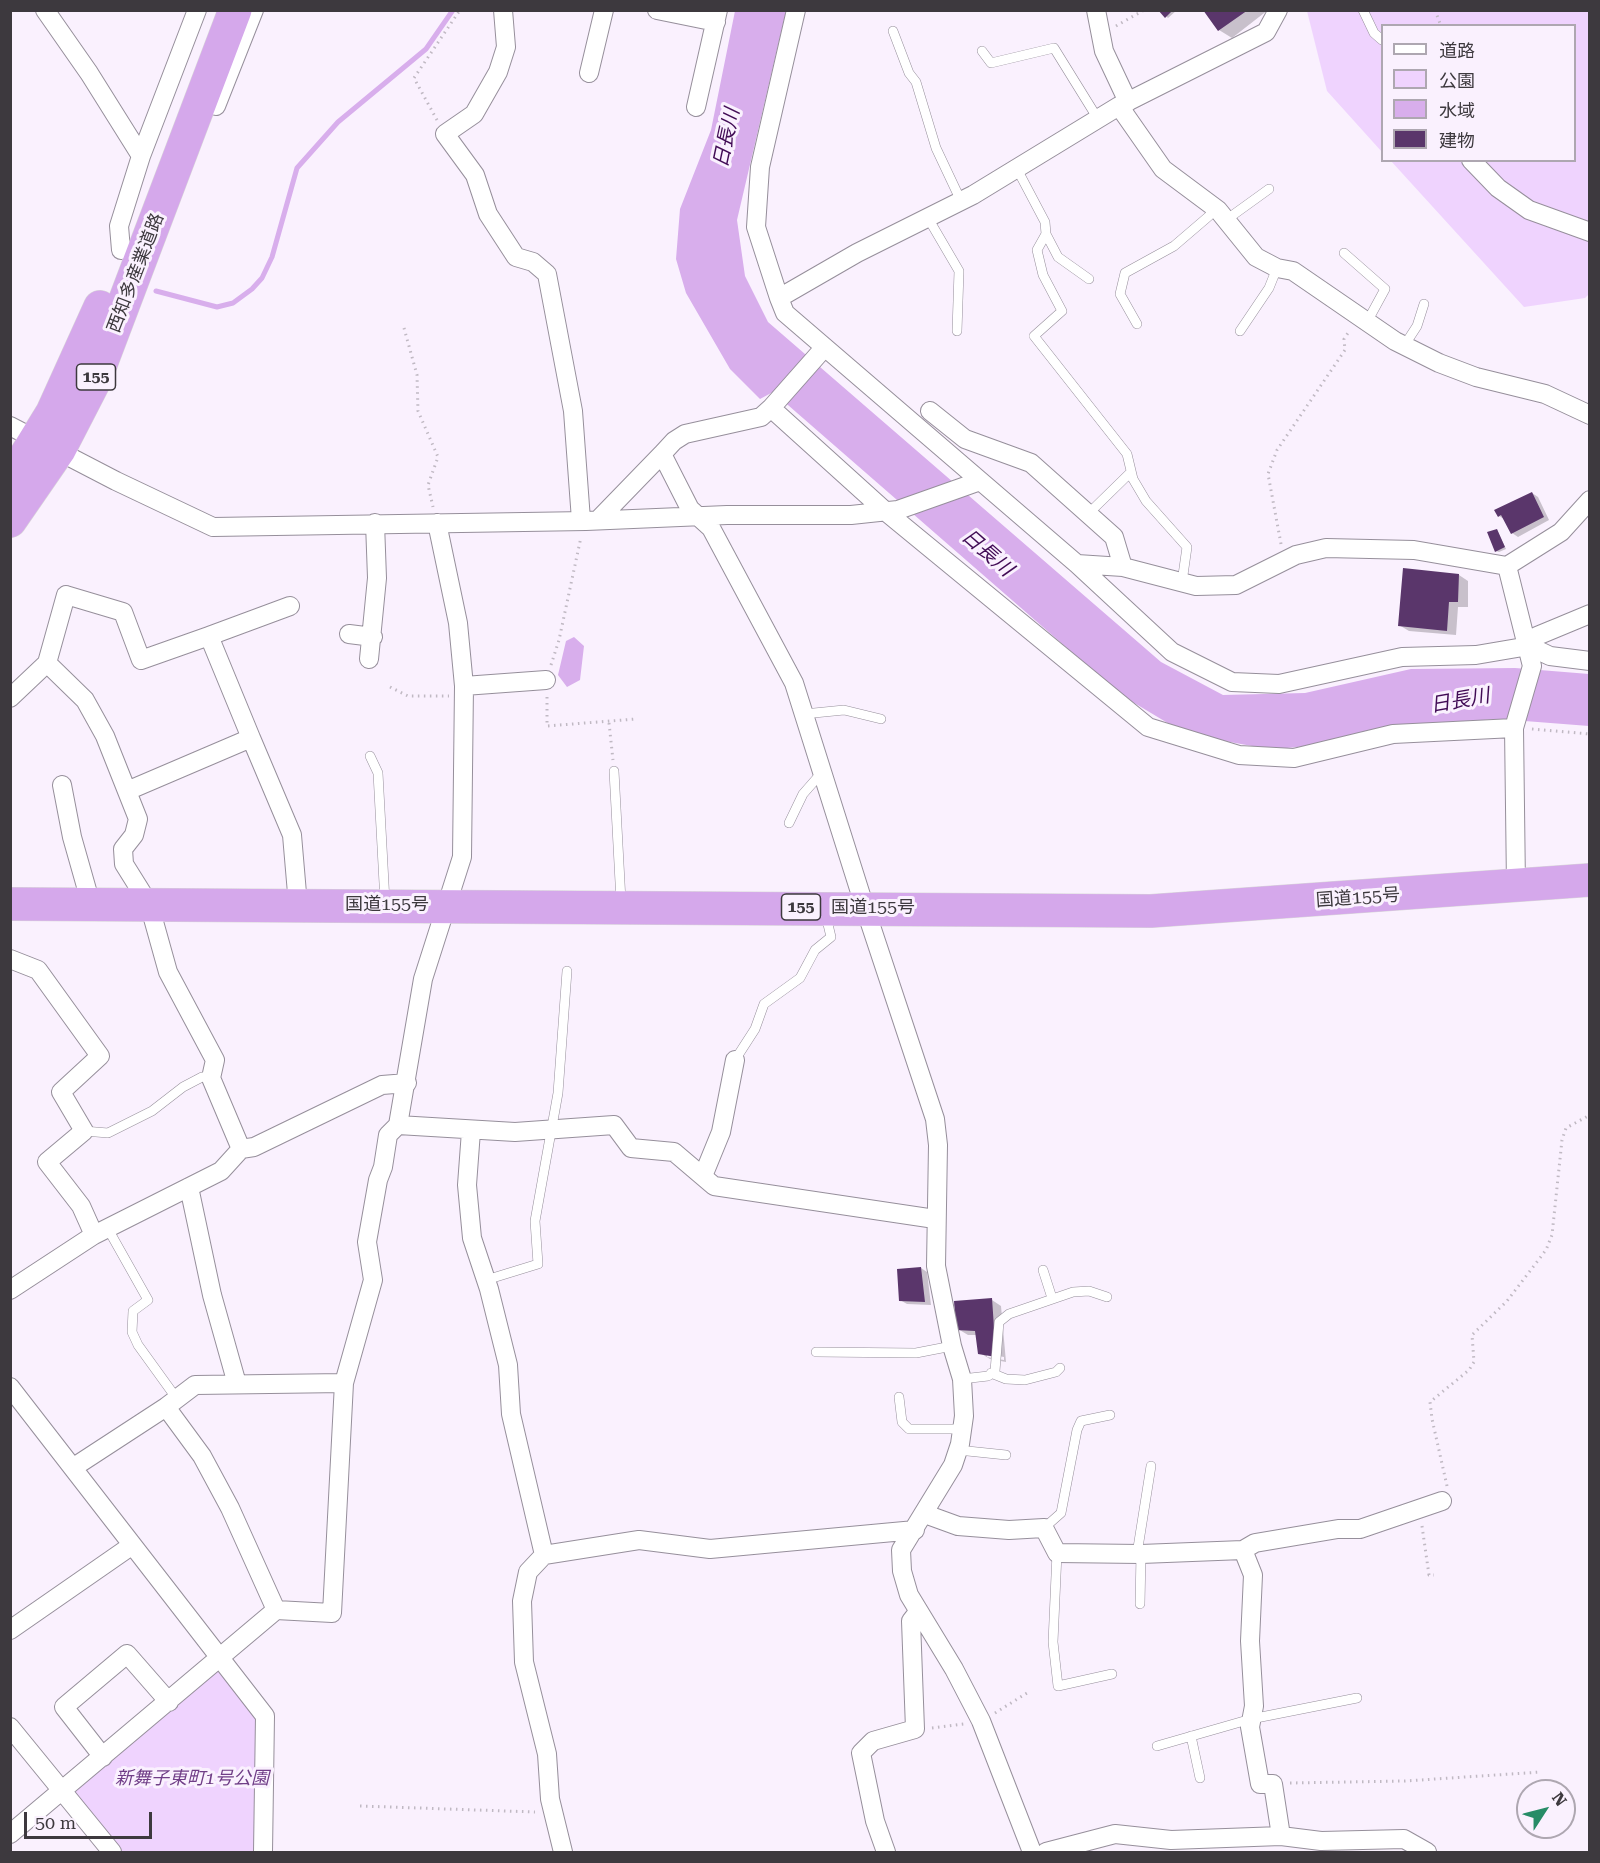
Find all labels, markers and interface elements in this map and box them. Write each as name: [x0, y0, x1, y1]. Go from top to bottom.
legend: [1381, 24, 1576, 162]
text: 道路: [1439, 40, 1475, 61]
text: 公園: [1439, 70, 1475, 91]
text: 水域: [1439, 100, 1475, 121]
water label: 日長川: [709, 106, 745, 170]
text: 建物: [1439, 130, 1475, 151]
street label: 西知多産業道路: [103, 210, 169, 336]
road number: 155: [76, 364, 116, 390]
water label: 日長川: [956, 524, 1018, 582]
water label: 日長川: [1428, 684, 1492, 718]
street label: 国道155号: [1315, 884, 1401, 912]
street label: 国道155号: [345, 894, 429, 916]
road number: 155: [782, 894, 820, 920]
street label: 国道155号: [831, 897, 915, 919]
park label: 新舞子東町1号公園: [115, 1768, 269, 1790]
north arrow: [1516, 1779, 1576, 1839]
text: N: [1548, 1789, 1571, 1810]
scale bar: [27, 1800, 154, 1838]
text: 50 m: [35, 1812, 76, 1833]

